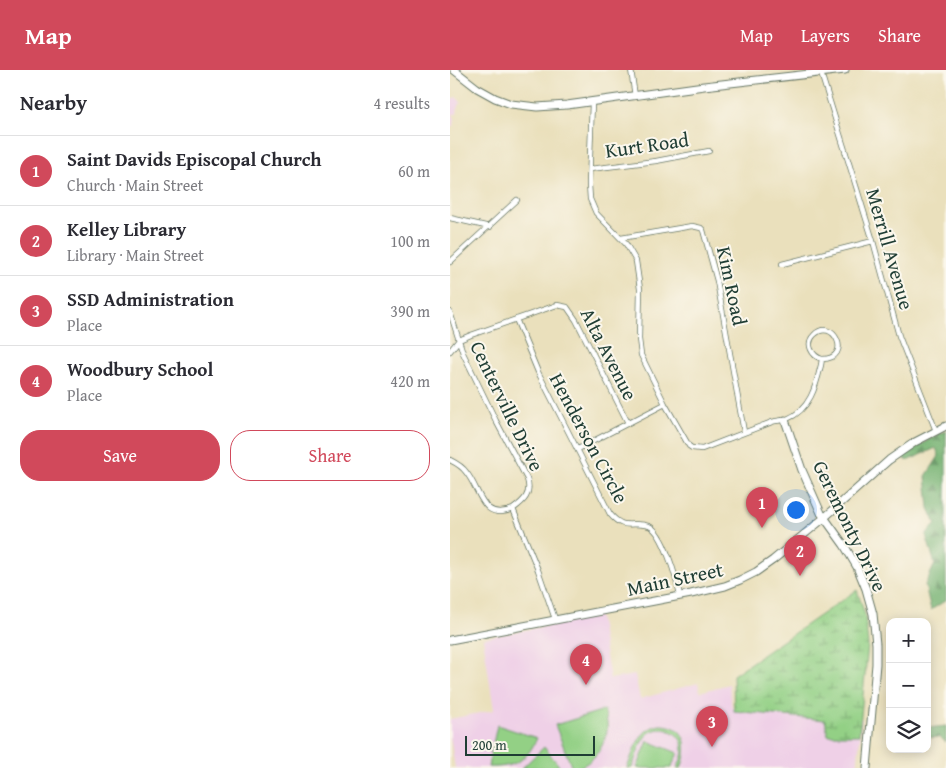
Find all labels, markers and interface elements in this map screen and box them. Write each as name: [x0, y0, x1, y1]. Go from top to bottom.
text: Map: [25, 18, 72, 53]
text: Map: [740, 22, 773, 49]
text: Layers: [801, 22, 850, 49]
text: Share: [878, 22, 921, 49]
text: Nearby: [20, 87, 87, 118]
text: 4 results: [373, 91, 430, 115]
street label: Kurt Road: [603, 124, 691, 165]
text: Saint Davids Episcopal Church: [67, 145, 321, 173]
text: 1: [32, 159, 40, 183]
text: 60 m: [398, 159, 430, 183]
text: Church · Main Street: [67, 173, 203, 197]
street label: Merrill Avenue: [859, 185, 922, 313]
text: Kelley Library: [67, 215, 186, 243]
text: 2: [32, 229, 40, 253]
text: 100 m: [390, 229, 430, 253]
text: Library · Main Street: [67, 243, 204, 267]
street label: Kim Road: [710, 244, 755, 328]
text: SSD Administration: [67, 285, 234, 313]
text: 3: [32, 299, 40, 323]
text: 390 m: [390, 299, 430, 323]
street label: Alta Avenue: [574, 303, 645, 405]
text: Place: [67, 313, 102, 337]
street label: Centerville Drive: [463, 336, 552, 476]
text: Woodbury School: [67, 355, 213, 383]
street label: Henderson Circle: [543, 367, 636, 508]
text: 4: [32, 369, 40, 393]
text: 420 m: [390, 369, 430, 393]
text: Place: [67, 383, 102, 407]
button: Save: [20, 430, 220, 481]
button: Share: [230, 430, 430, 481]
street label: Geremonty Drive: [806, 455, 895, 596]
pin: 1: [746, 487, 778, 528]
your location: [783, 497, 809, 523]
pin: 2: [784, 535, 816, 576]
street label: Main Street: [624, 554, 726, 603]
map controls: [886, 618, 931, 753]
button: +: [886, 618, 931, 663]
pin: 4: [570, 644, 602, 685]
button: −: [886, 663, 931, 708]
pin: 3: [696, 706, 728, 747]
button: layers: [886, 708, 931, 753]
scale bar: [465, 733, 595, 756]
text: 200 m: [472, 735, 507, 755]

